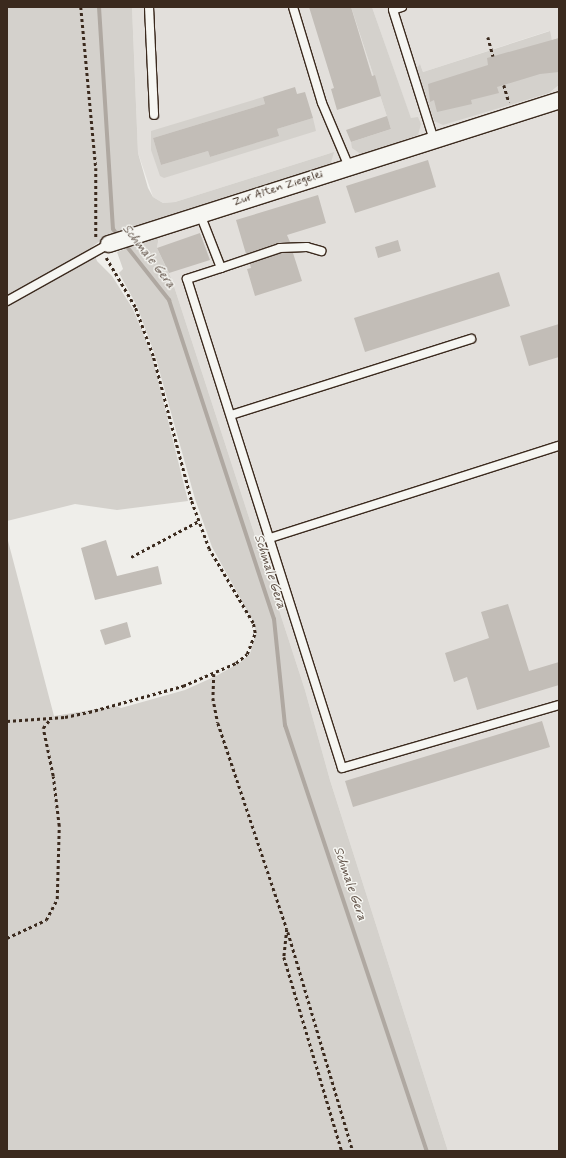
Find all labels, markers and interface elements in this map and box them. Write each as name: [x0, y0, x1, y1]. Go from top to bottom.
street label: Zur Alten Ziegelei: [230, 167, 326, 211]
water label: Schmale Gera: [118, 222, 178, 292]
water label: Schmale Gera: [250, 533, 288, 611]
water label: Schmale Gera: [329, 845, 369, 923]

